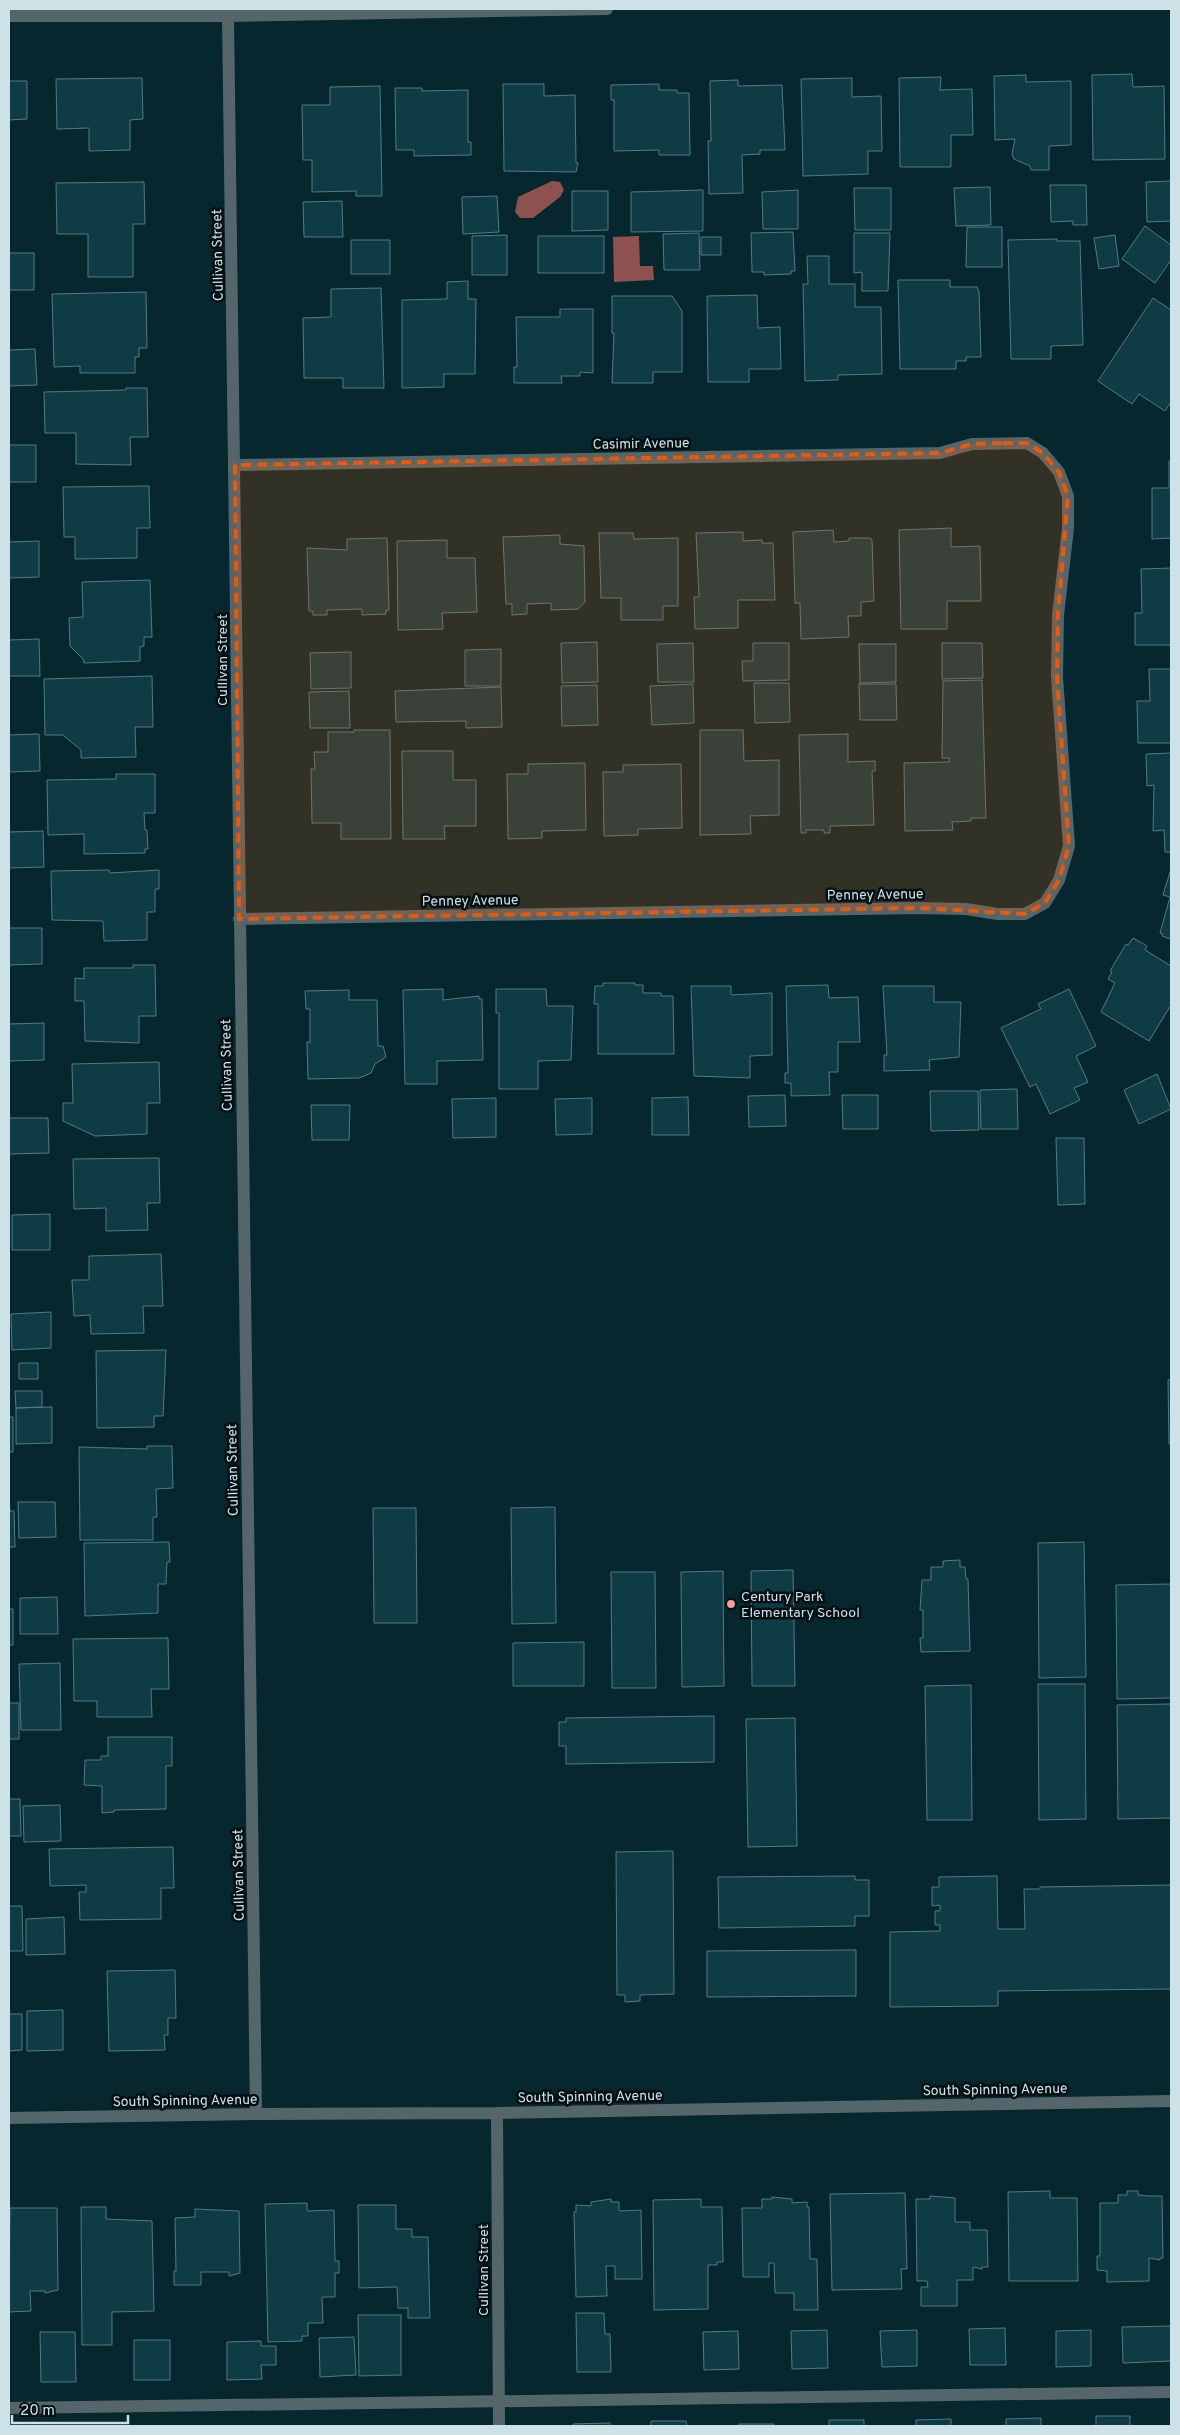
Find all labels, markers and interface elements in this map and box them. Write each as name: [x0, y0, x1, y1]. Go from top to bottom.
street label: Cullivan Street: [209, 209, 228, 301]
street label: Casimir Avenue: [592, 435, 690, 454]
street label: Cullivan Street: [215, 614, 232, 706]
street label: Penney Avenue: [826, 886, 924, 905]
street label: Penney Avenue: [421, 892, 519, 911]
street label: Cullivan Street: [218, 1019, 237, 1111]
street label: Cullivan Street: [224, 1424, 243, 1516]
place label: Century Park Elementary School: [741, 1589, 860, 1622]
marker: Century Park Elementary School: [725, 1598, 737, 1610]
street label: Cullivan Street: [230, 1829, 249, 1921]
street label: South Spinning Avenue: [922, 2081, 1068, 2100]
street label: South Spinning Avenue: [517, 2088, 663, 2107]
street label: South Spinning Avenue: [112, 2092, 258, 2111]
street label: Cullivan Street: [476, 2224, 493, 2316]
scale bar: [12, 2392, 129, 2424]
text: 20 m: [20, 2402, 55, 2421]

